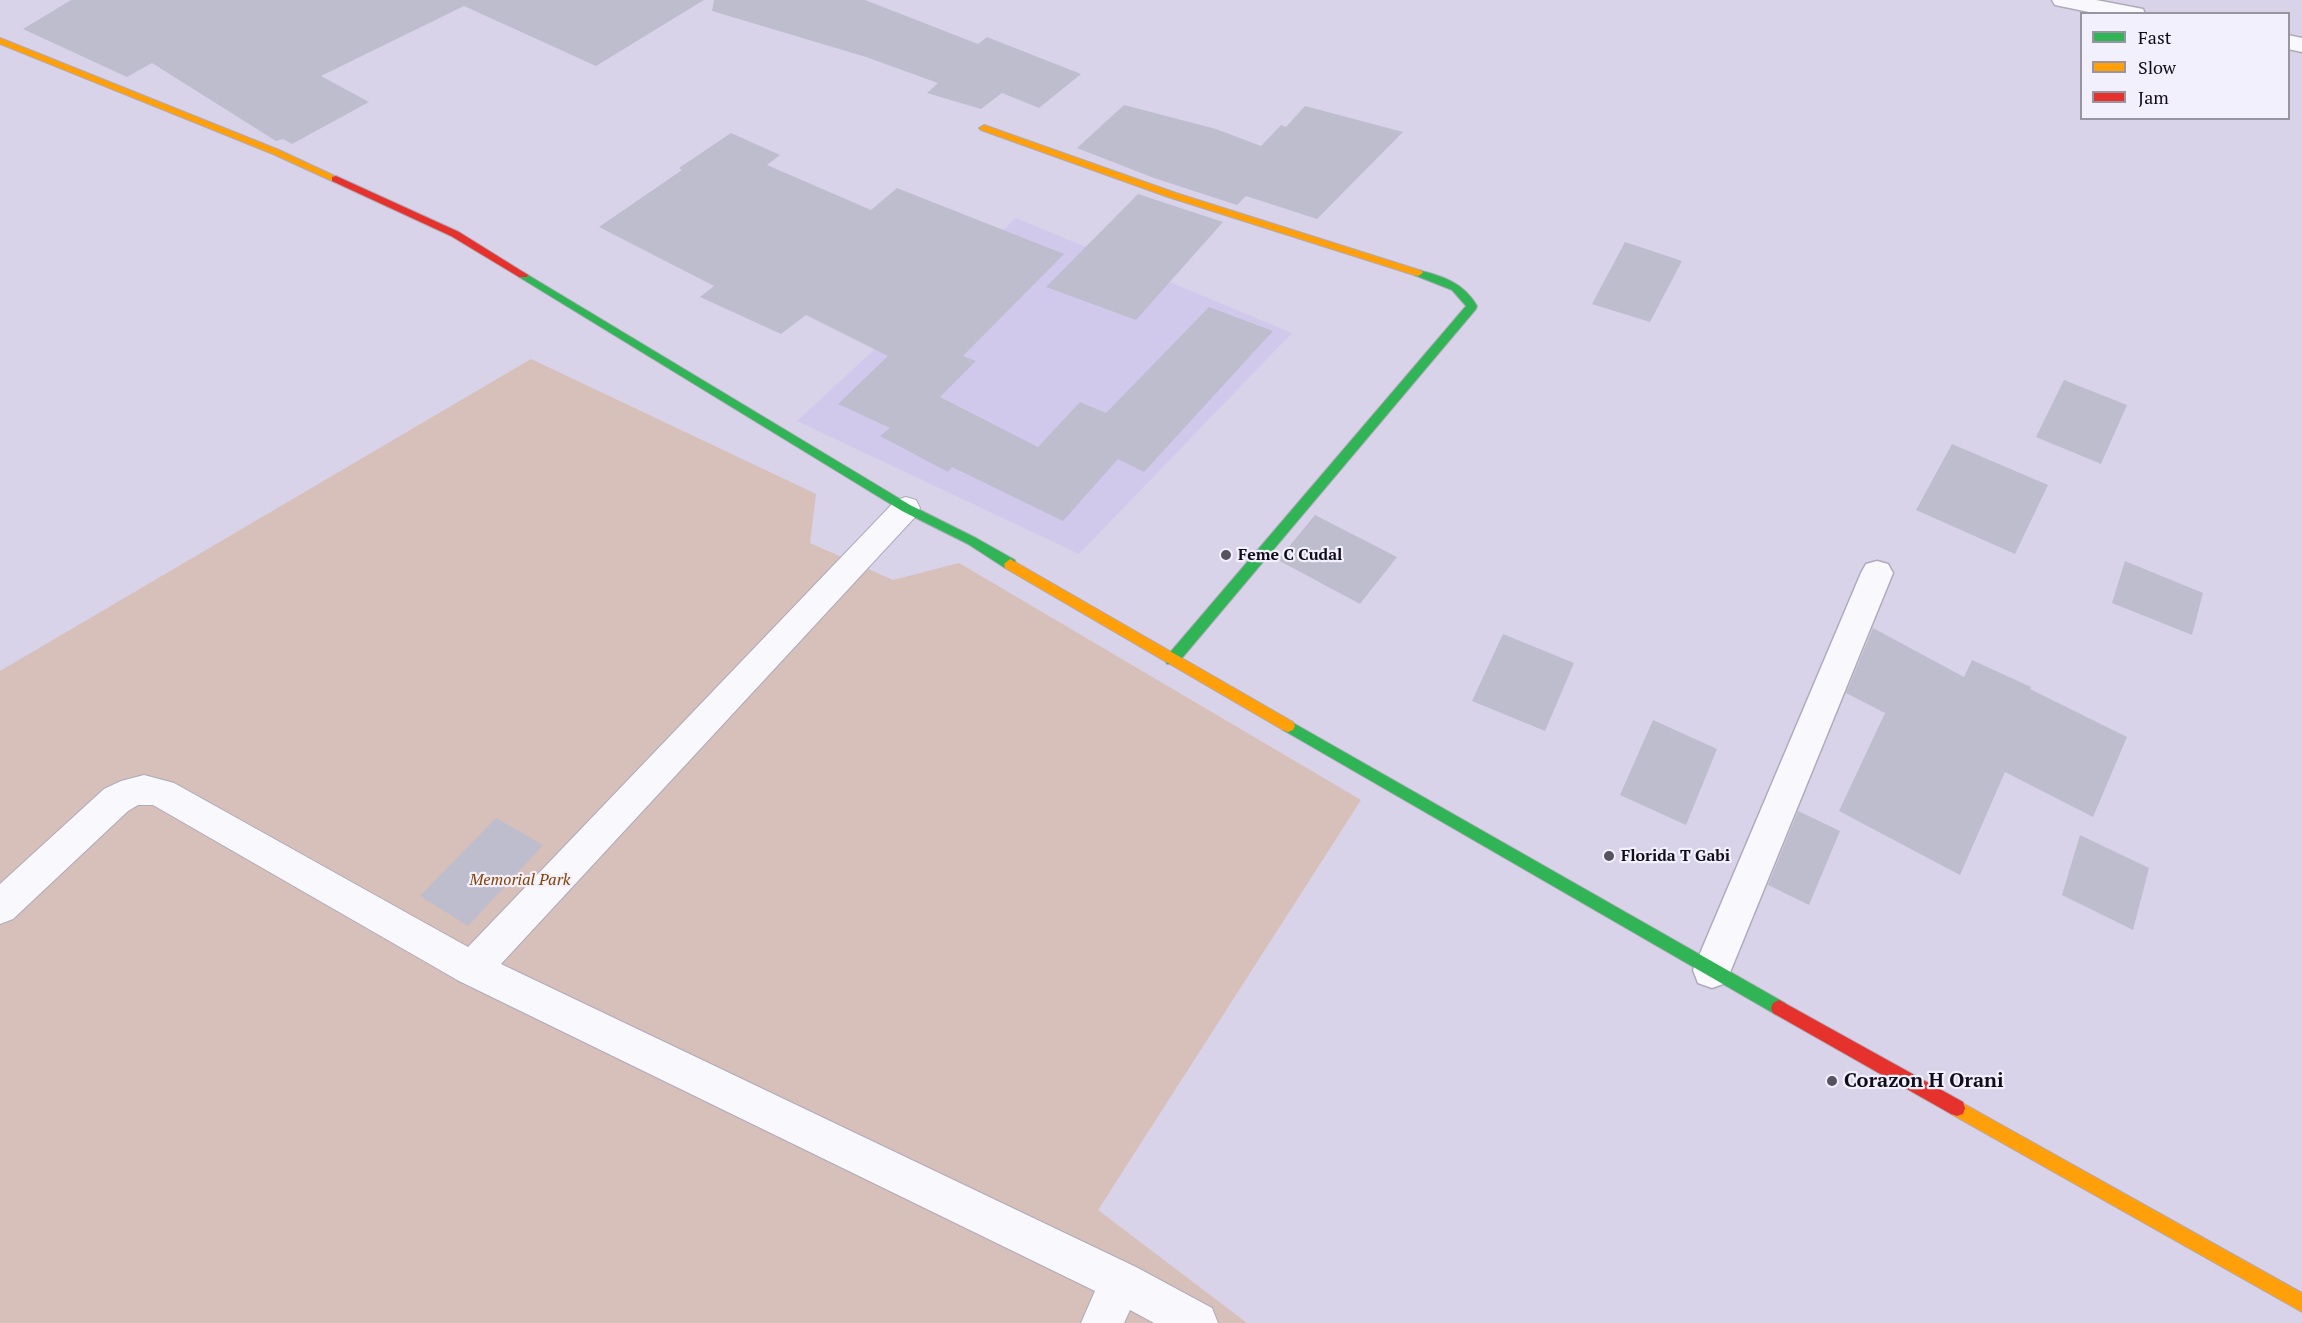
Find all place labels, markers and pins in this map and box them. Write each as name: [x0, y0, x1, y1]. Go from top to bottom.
place label: Feme C Cudal: [1238, 545, 1342, 565]
marker: Feme C Cudal: [1219, 548, 1233, 562]
place label: Florida T Gabi: [1621, 846, 1730, 866]
marker: Florida T Gabi: [1602, 849, 1616, 863]
place label: Corazon H Orani: [1844, 1069, 2004, 1093]
marker: Corazon H Orani: [1825, 1074, 1839, 1088]

